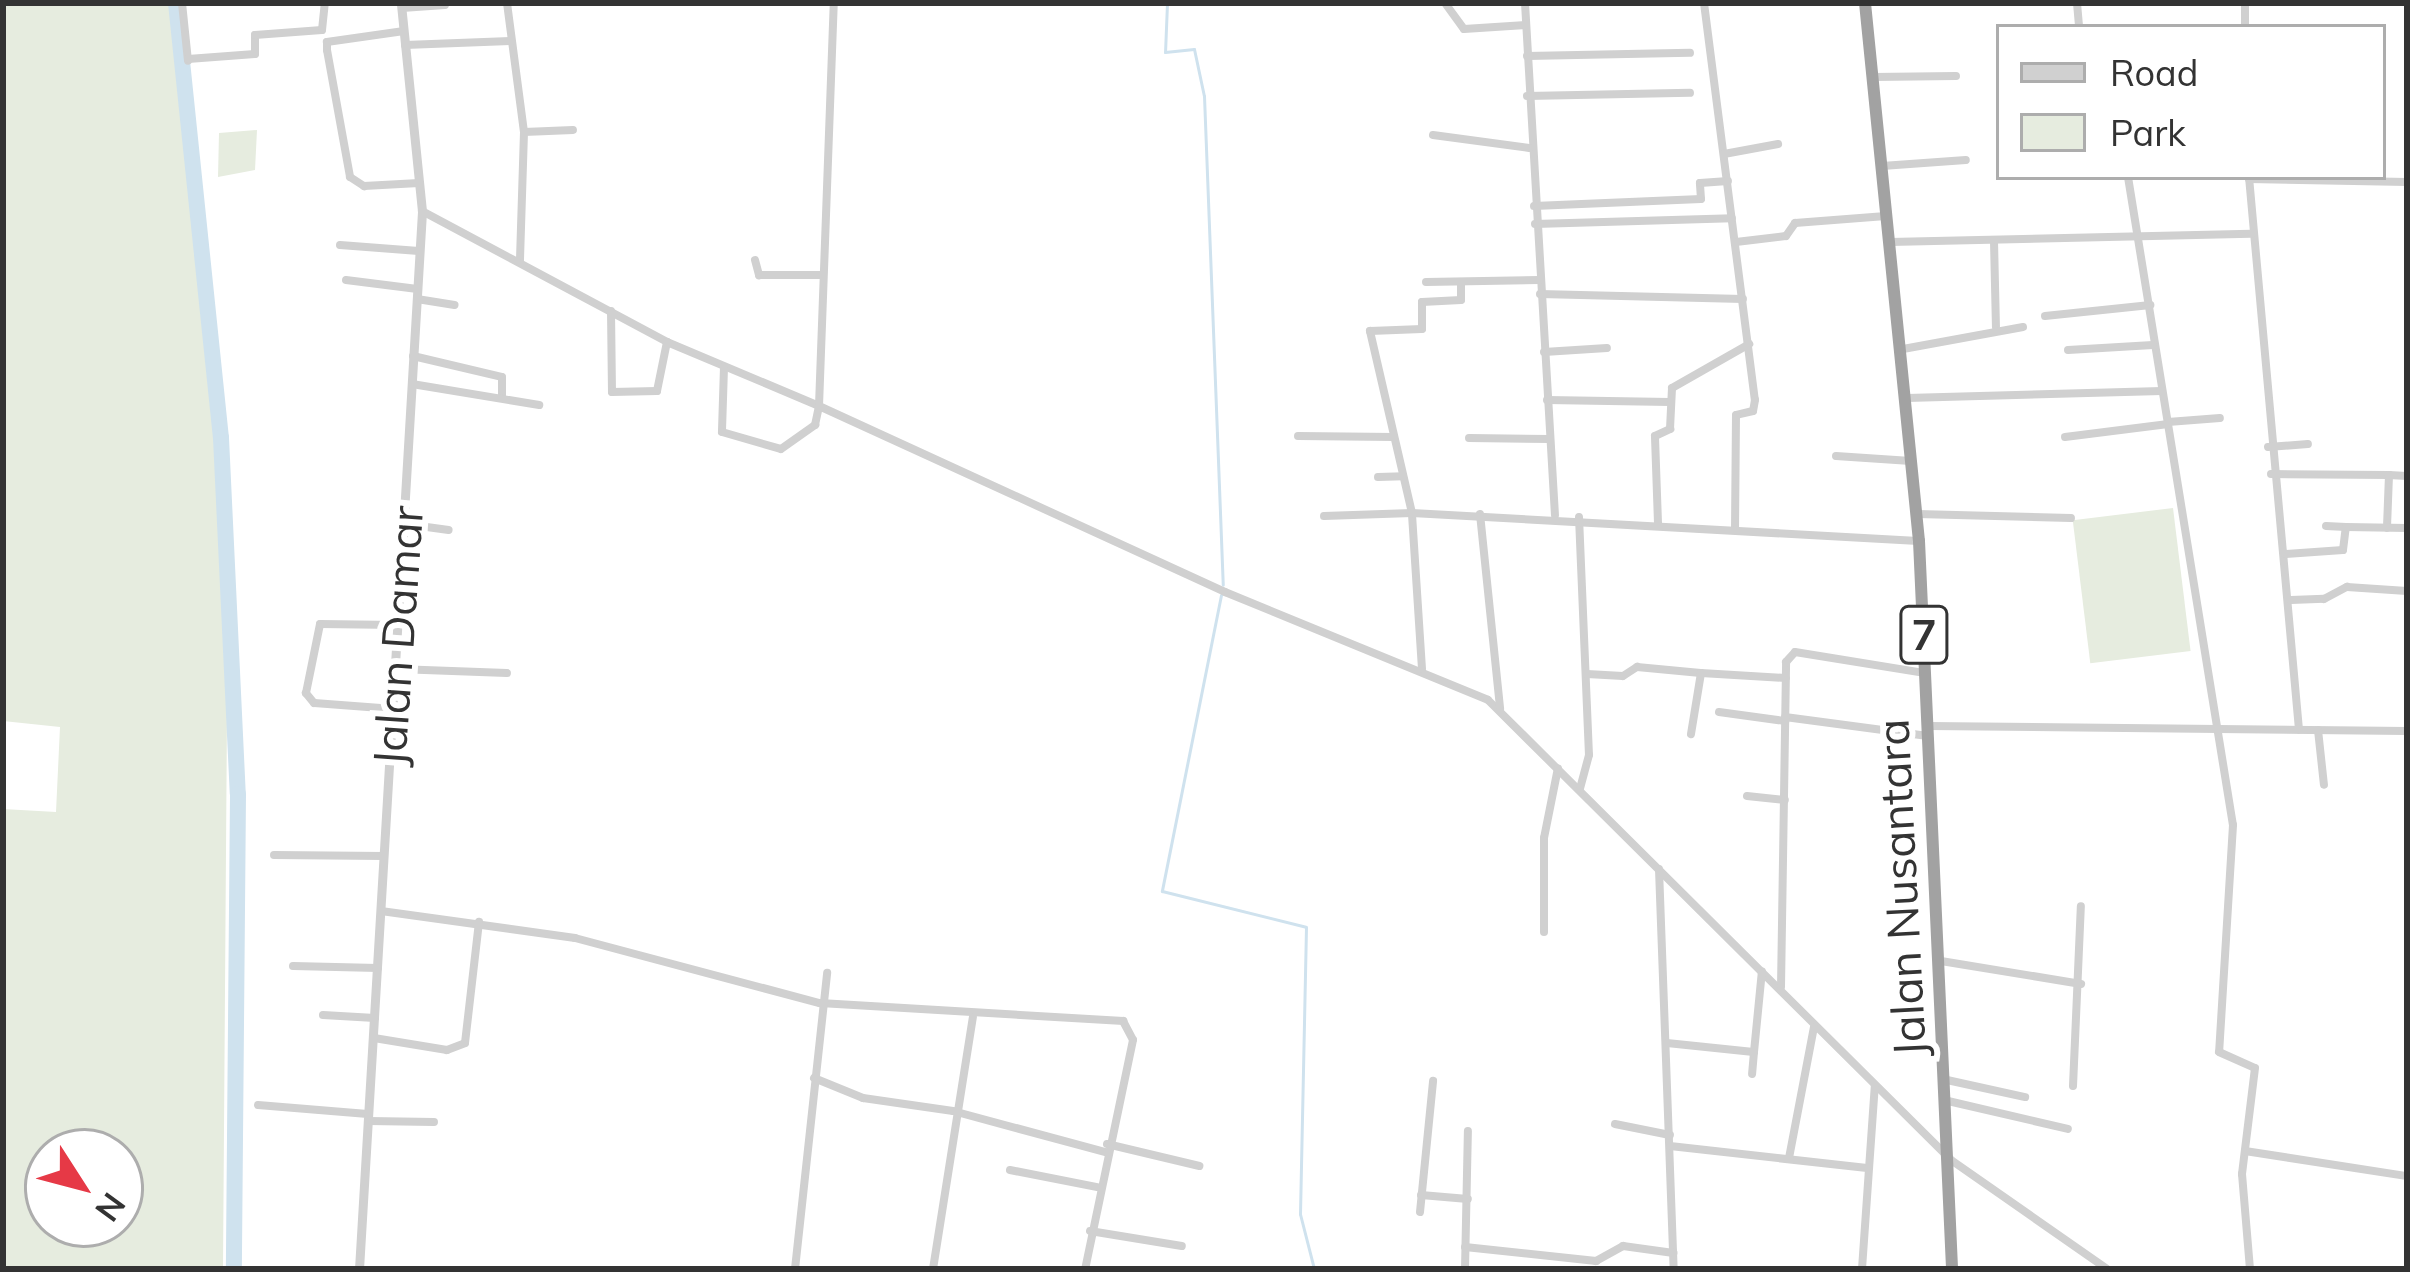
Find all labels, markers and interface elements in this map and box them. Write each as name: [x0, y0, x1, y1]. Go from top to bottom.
legend: [1996, 24, 2386, 180]
text: Road: [2110, 50, 2198, 95]
text: Park: [2110, 110, 2186, 155]
street label: Jalan Damar: [362, 504, 434, 768]
road number: 7: [1897, 599, 1951, 671]
street label: Jalan Nusantara: [1865, 717, 1937, 1059]
north arrow: [24, 1128, 144, 1248]
text: N: [87, 1186, 135, 1230]

